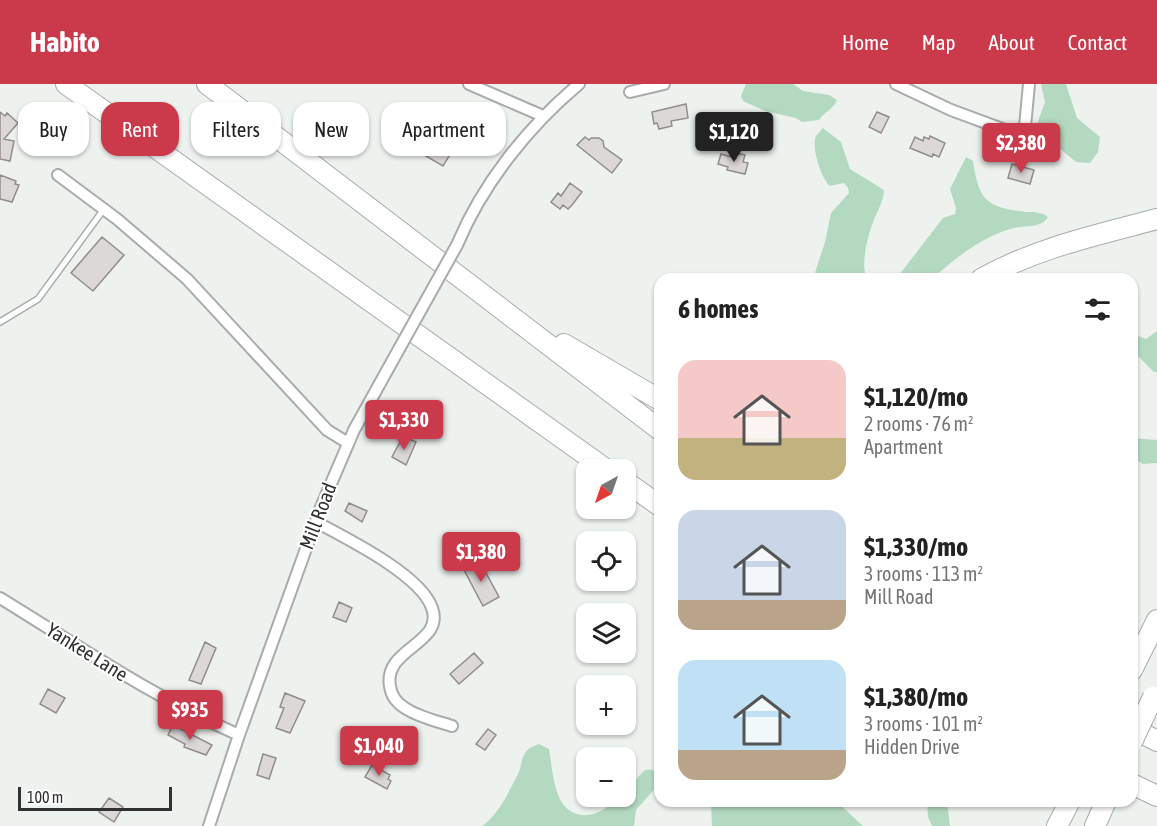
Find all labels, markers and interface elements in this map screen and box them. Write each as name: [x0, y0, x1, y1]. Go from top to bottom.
text: Habito: [30, 26, 100, 58]
text: Home: [842, 30, 889, 54]
text: Map: [922, 30, 956, 54]
text: About: [989, 30, 1035, 54]
text: Contact: [1068, 30, 1127, 54]
chip: Buy: [18, 102, 89, 156]
chip: Rent: [101, 102, 179, 156]
chip: Filters: [191, 102, 281, 156]
chip: New: [293, 102, 369, 156]
chip: Apartment: [381, 102, 506, 156]
pin: $1,120: [685, 112, 783, 163]
text: $1,120: [709, 120, 759, 143]
pin: $2,380: [972, 123, 1070, 174]
text: $2,380: [996, 131, 1046, 154]
icon: filters: [1081, 293, 1114, 326]
text: 6 homes: [678, 294, 758, 324]
text: $1,120/mo: [864, 382, 968, 412]
icon: home: [726, 384, 798, 456]
pin: $1,330: [355, 400, 453, 451]
text: $1,330: [379, 408, 429, 431]
text: 2 rooms · 76 m²: [864, 412, 974, 435]
text: Apartment: [864, 435, 943, 458]
north arrow: [576, 459, 636, 519]
map controls: [576, 459, 636, 807]
street label: Mill Road: [294, 479, 341, 552]
button: locate: [576, 531, 636, 591]
pin: $1,380: [432, 532, 530, 583]
text: $1,330/mo: [864, 532, 968, 562]
icon: home: [726, 534, 798, 606]
text: $1,380: [456, 540, 506, 563]
text: 3 rooms · 113 m²: [864, 562, 983, 585]
text: Mill Road: [864, 585, 934, 608]
button: layers: [576, 603, 636, 663]
street label: Yankee Lane: [42, 618, 132, 686]
button: +: [576, 675, 636, 735]
text: $1,380/mo: [864, 682, 968, 712]
icon: home: [726, 684, 798, 756]
pin: $935: [154, 690, 226, 741]
text: $935: [172, 698, 208, 721]
text: 3 rooms · 101 m²: [864, 712, 983, 735]
pin: $1,040: [330, 726, 428, 777]
text: $1,040: [354, 734, 404, 757]
text: Hidden Drive: [864, 735, 960, 758]
button: −: [576, 747, 636, 807]
scale bar: [18, 784, 172, 812]
text: 100 m: [27, 788, 63, 806]

